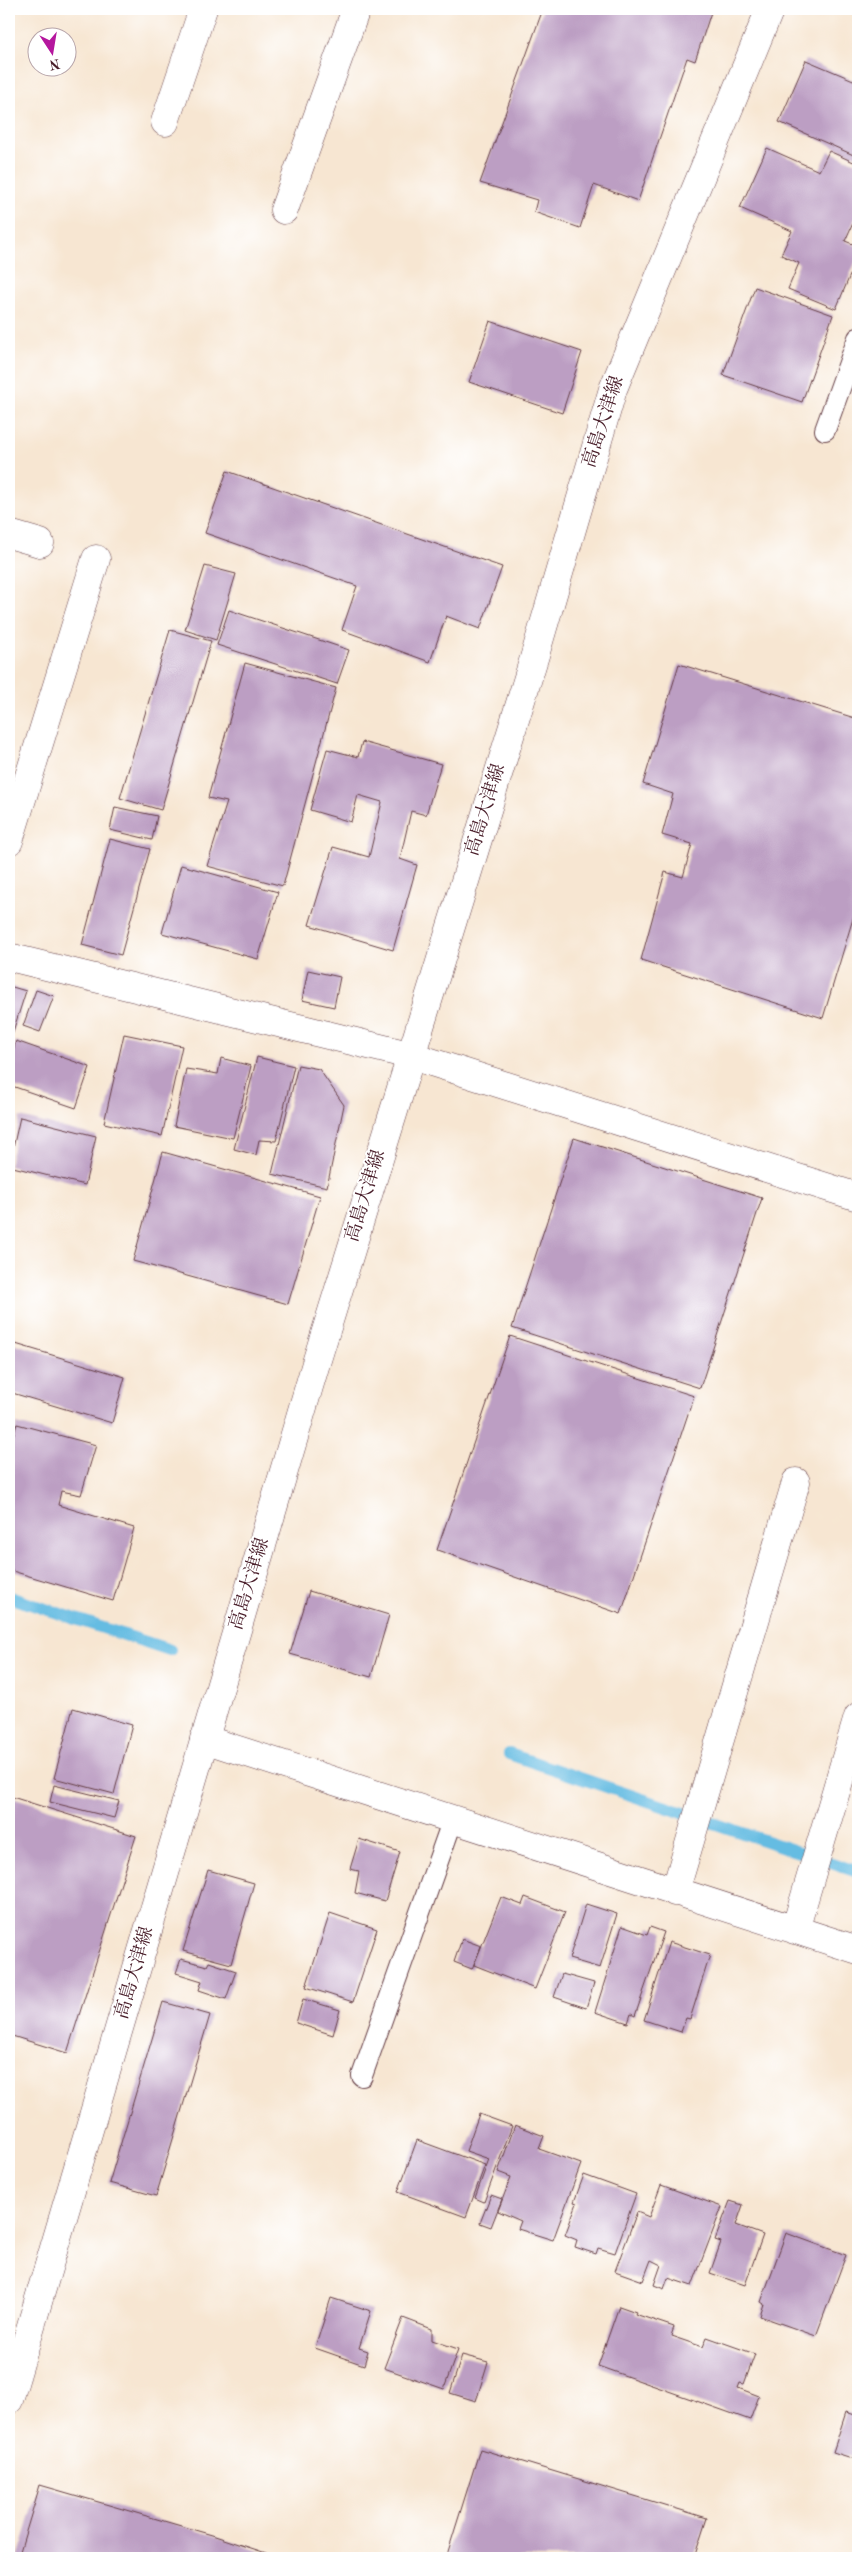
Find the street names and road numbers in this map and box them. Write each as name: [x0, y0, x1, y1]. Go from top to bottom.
street label: 高島大津線: [577, 373, 628, 470]
street label: 高島大津線: [460, 761, 509, 858]
street label: 高島大津線: [340, 1147, 389, 1244]
street label: 高島大津線: [224, 1535, 273, 1632]
street label: 高島大津線: [110, 1924, 157, 2021]

